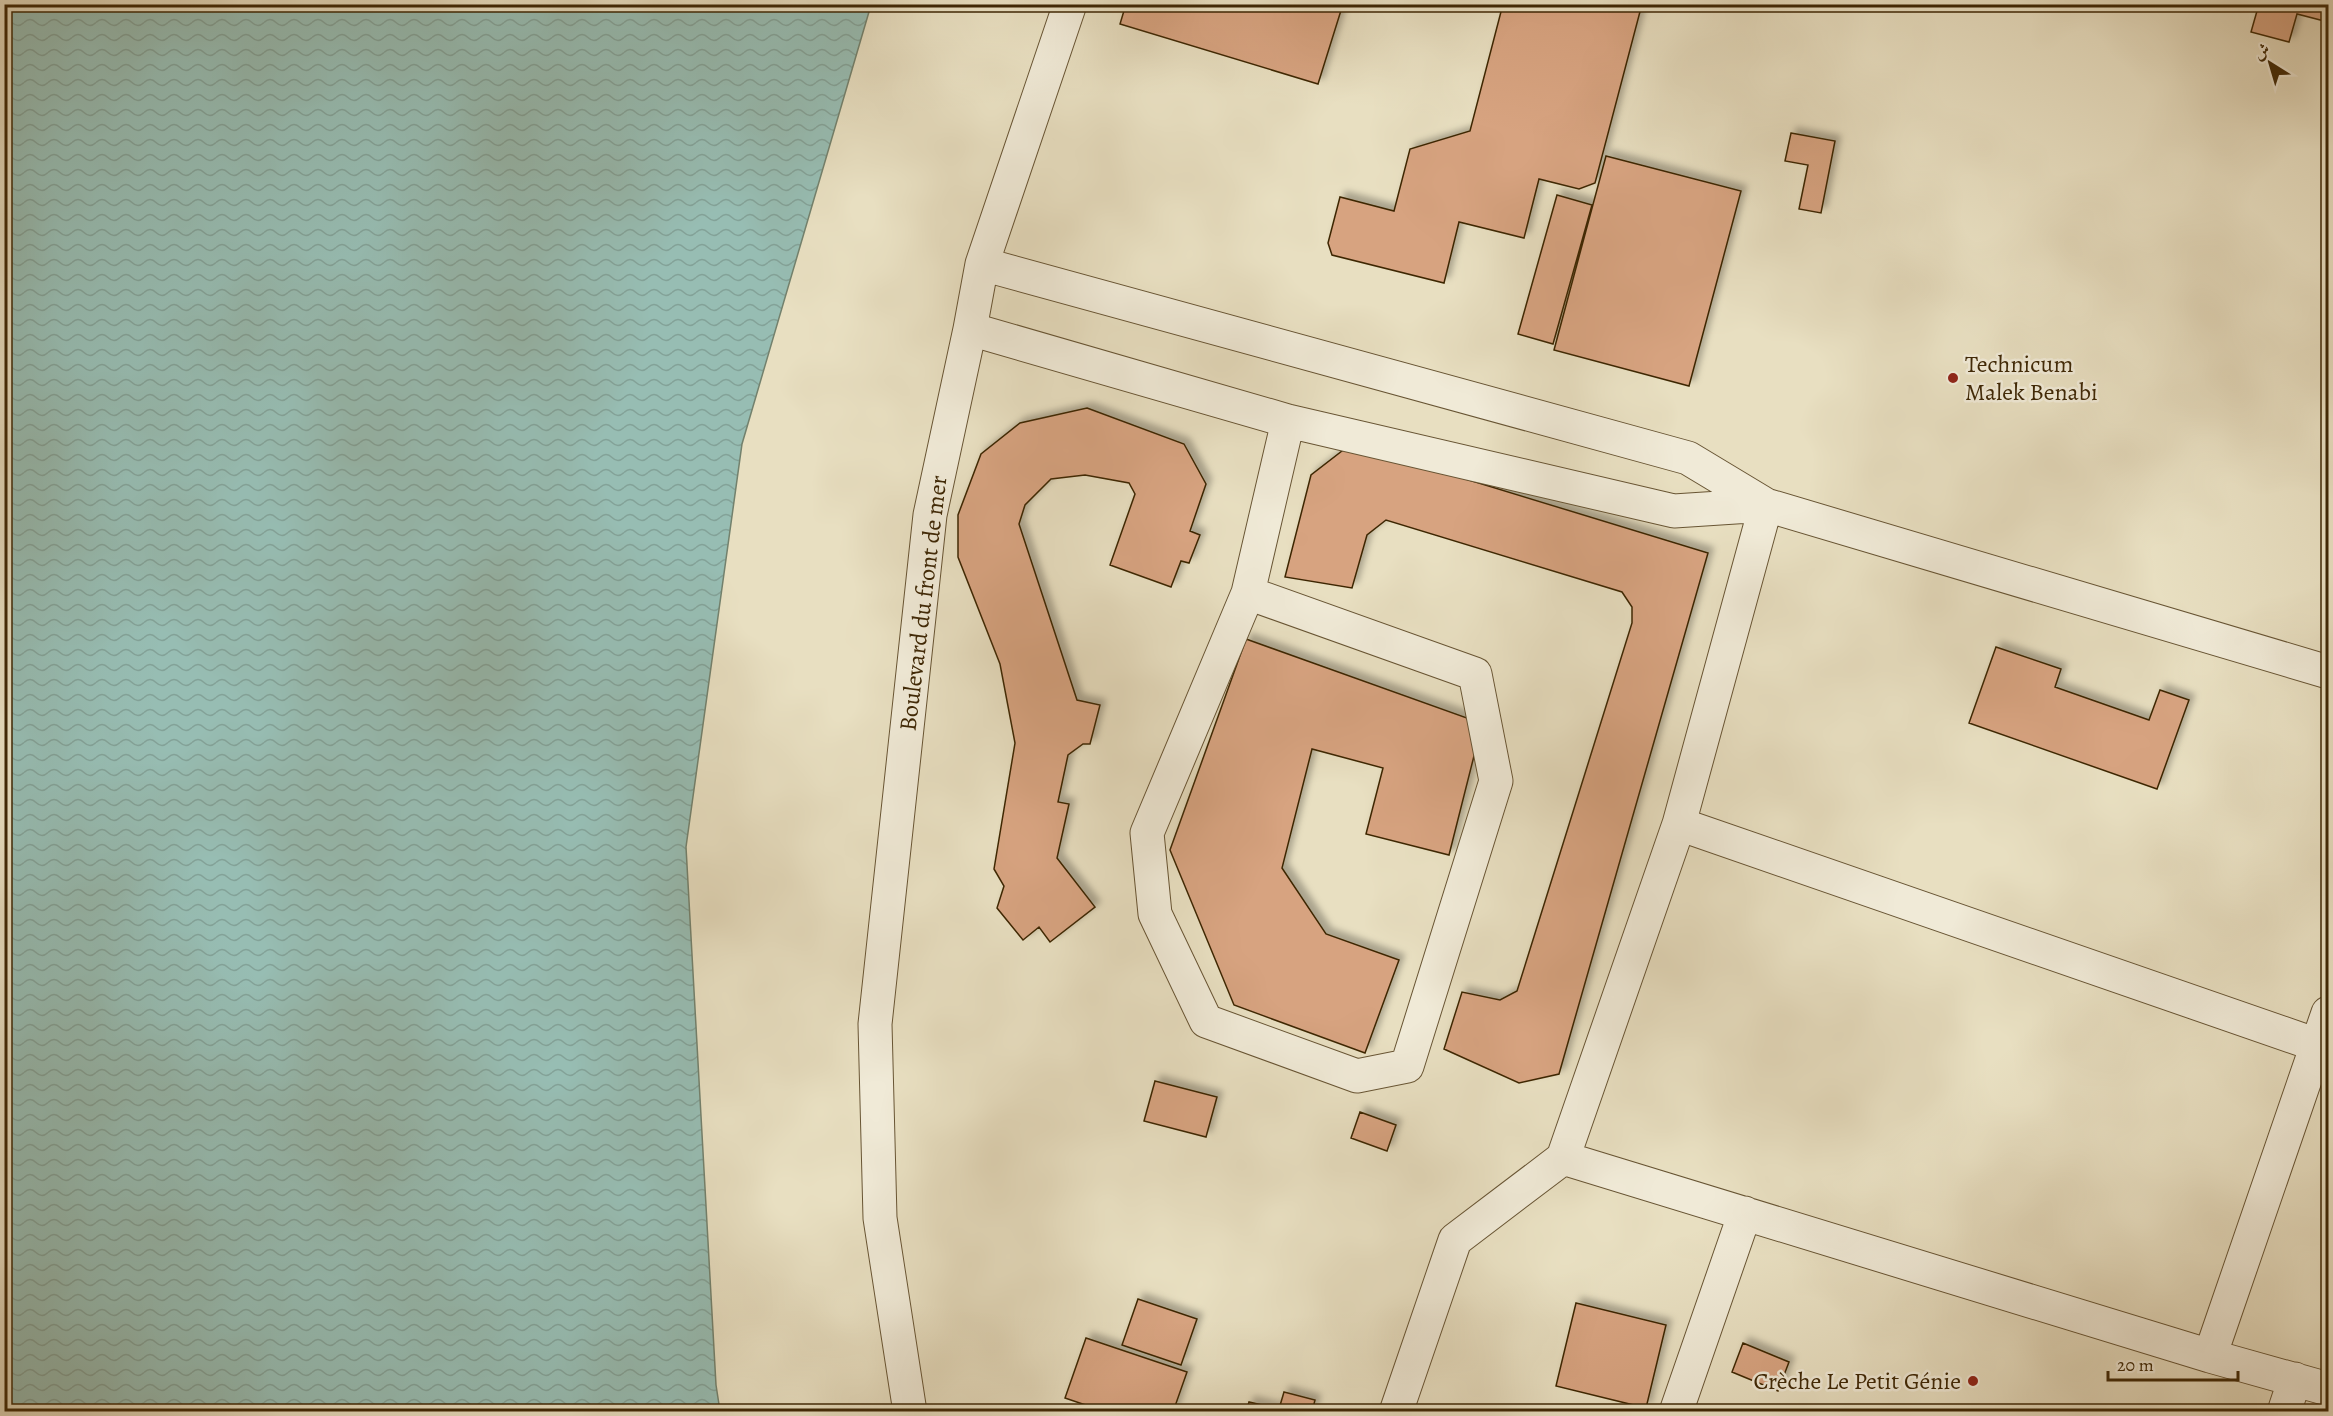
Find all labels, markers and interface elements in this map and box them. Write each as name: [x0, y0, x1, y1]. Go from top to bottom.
north arrow: [2240, 33, 2300, 93]
text: ش: [2249, 38, 2275, 65]
place label: Technicum Malek Benabi: [1965, 348, 2098, 408]
marker: Technicum Malek Benabi: [1946, 371, 1960, 385]
street label: Boulevard du front de mer: [891, 473, 955, 733]
scale bar: [2108, 1344, 2238, 1382]
text: 20 m: [2117, 1353, 2154, 1377]
place label: Crèche Le Petit Génie: [1753, 1365, 1961, 1397]
marker: Crèche Le Petit Génie: [1966, 1374, 1980, 1388]

